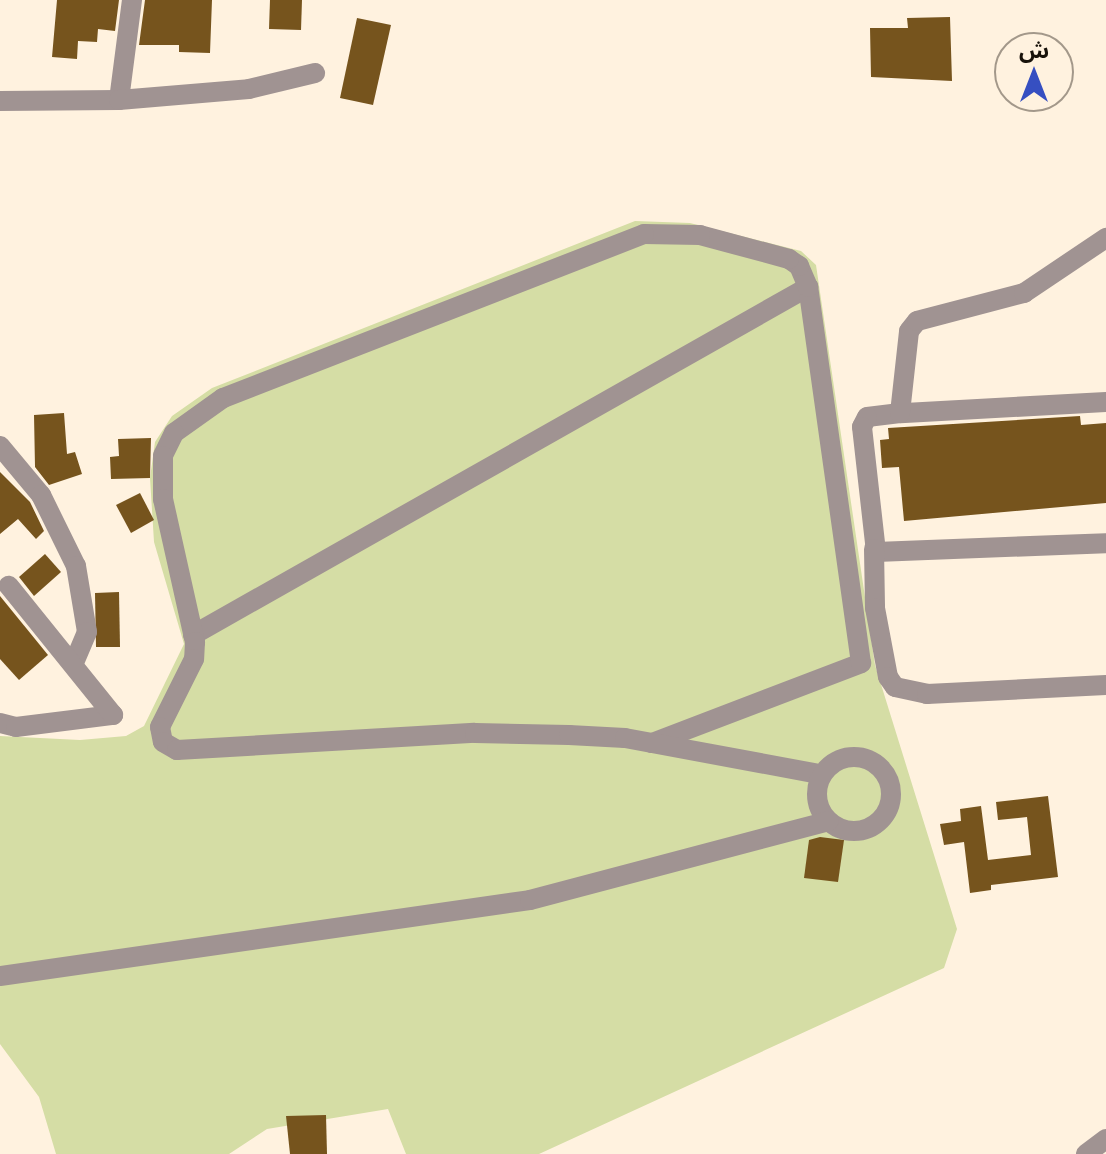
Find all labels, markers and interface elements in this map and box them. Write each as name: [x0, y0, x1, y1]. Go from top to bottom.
north arrow: [994, 32, 1074, 112]
text: ش: [1019, 36, 1049, 64]

